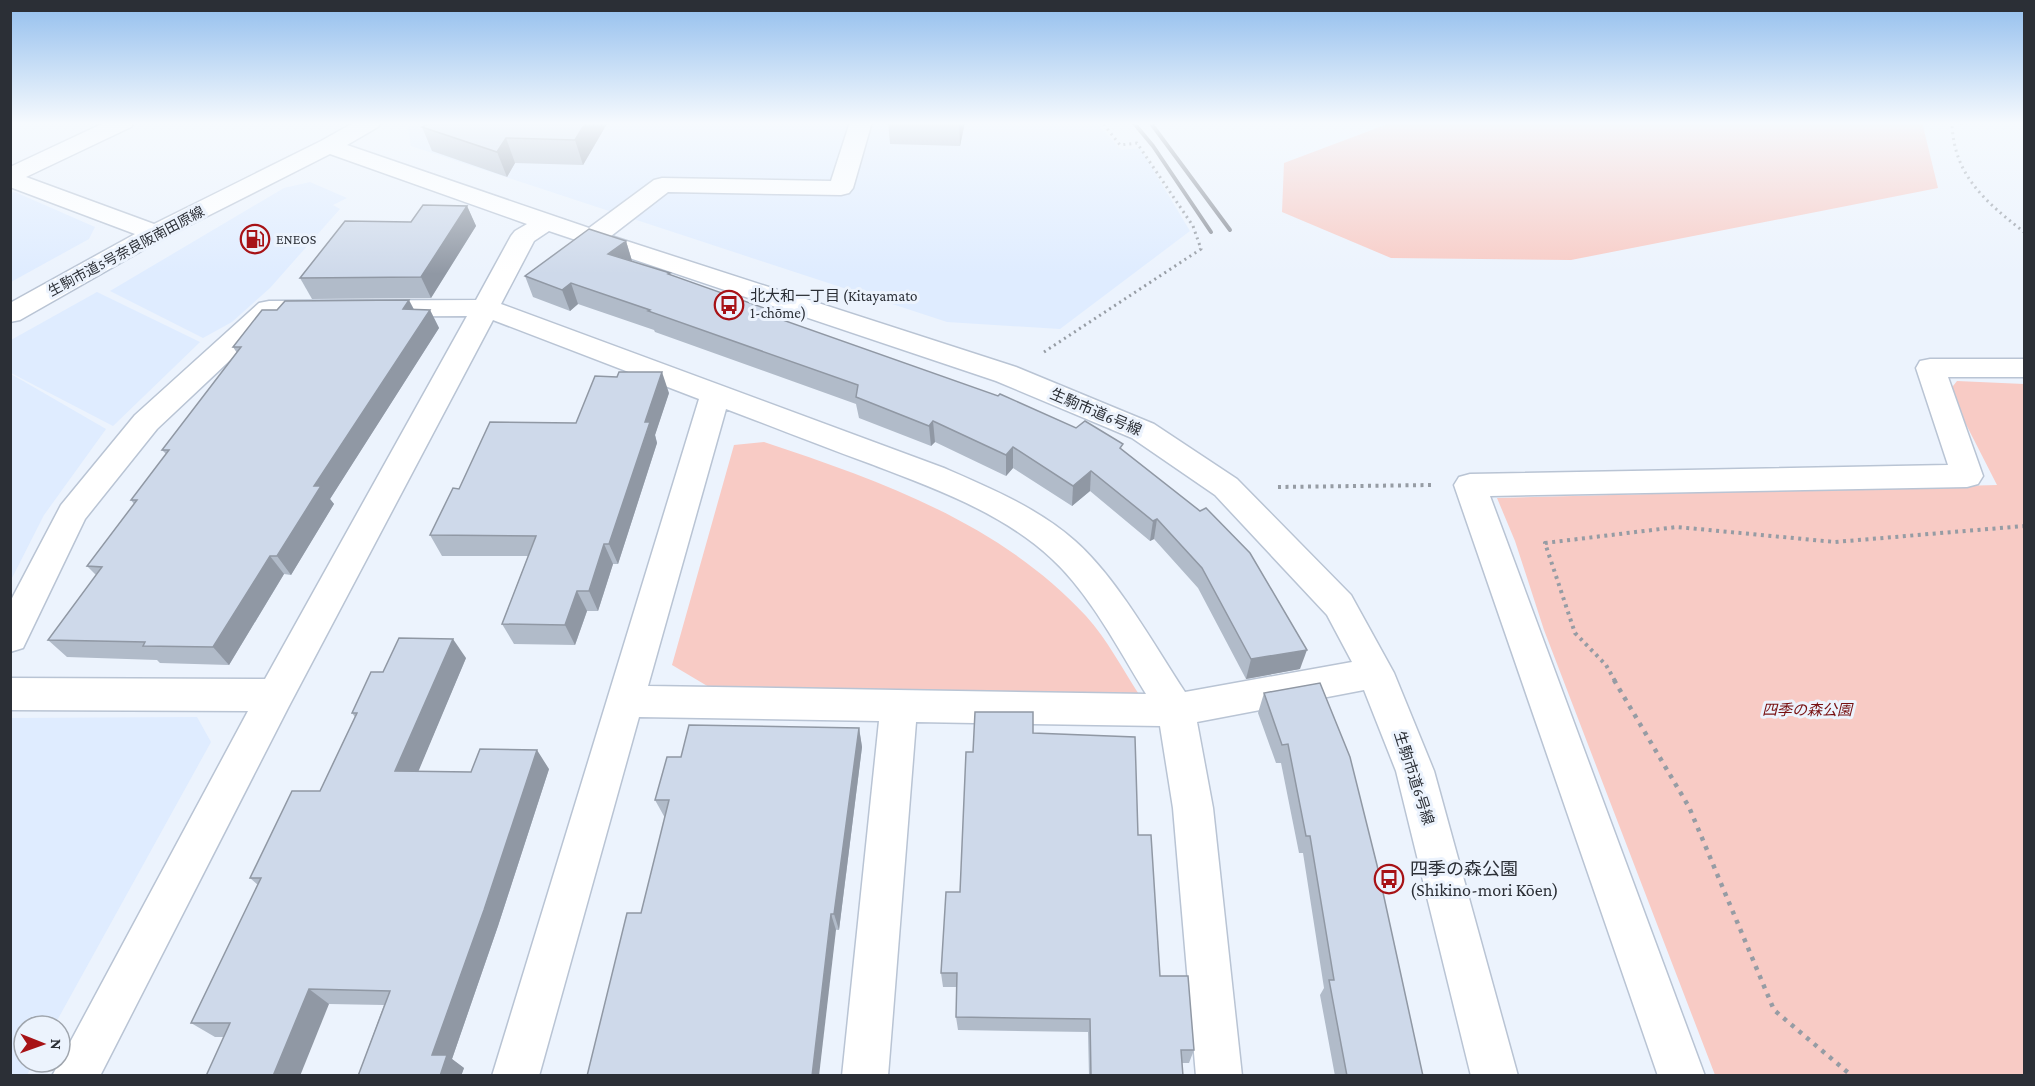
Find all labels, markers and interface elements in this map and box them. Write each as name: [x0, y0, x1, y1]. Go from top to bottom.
street label: 生駒市道5号奈良阪南田原線: [45, 203, 207, 299]
fuel station icon: ENEOS: [239, 223, 271, 255]
place label: ENEOS: [276, 231, 317, 247]
place label: 北大和一丁目 (Kitayamato 1-chōme): [750, 287, 917, 322]
bus stop icon: 北大和一丁目 (Kitayamato 1-chōme): [713, 289, 745, 321]
street label: 生駒市道6号線: [1048, 386, 1144, 438]
park label: 四季の森公園: [1762, 702, 1854, 718]
street label: 生駒市道6号線: [1391, 729, 1437, 827]
place label: 四季の森公園 (Shikino-mori Kōen): [1410, 859, 1559, 901]
bus stop icon: 四季の森公園 (Shikino-mori Kōen): [1373, 863, 1405, 895]
north arrow: [12, 1014, 72, 1074]
text: N: [48, 1039, 65, 1050]

